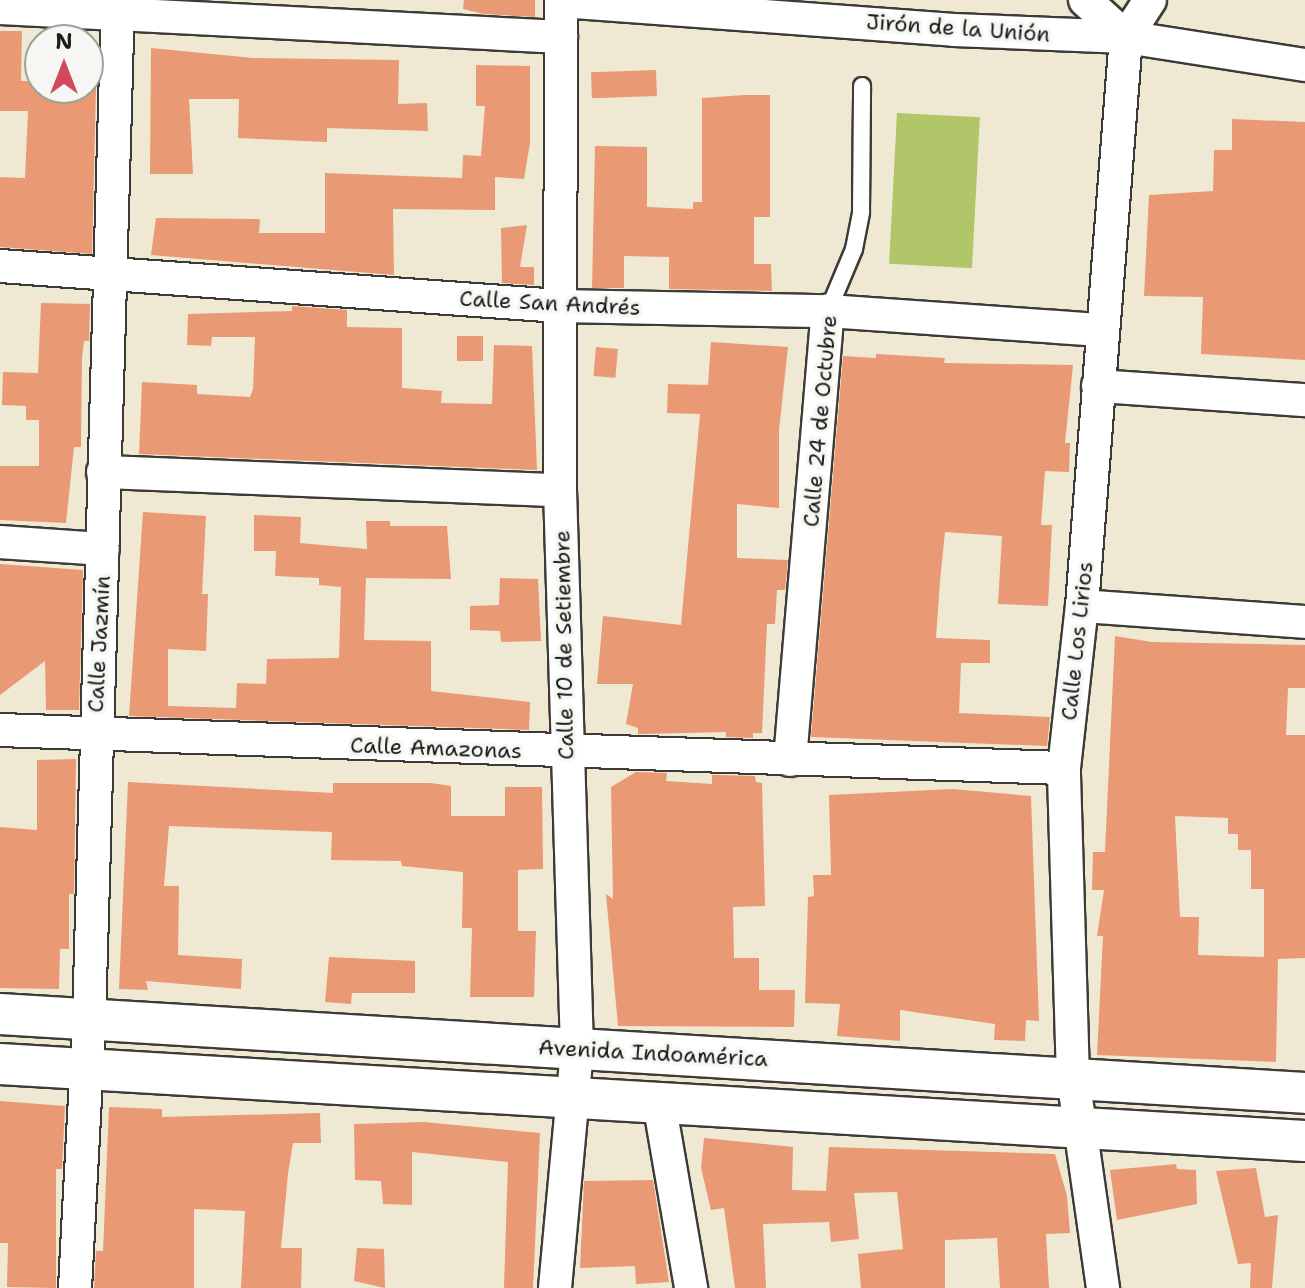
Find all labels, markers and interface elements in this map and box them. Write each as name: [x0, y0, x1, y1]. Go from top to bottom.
street label: Jirón de la Unión: [865, 8, 1051, 48]
north arrow: [24, 24, 104, 104]
text: N: [55, 27, 73, 56]
street label: Calle San Andrés: [459, 285, 641, 321]
street label: Calle 24 de Octubre: [798, 314, 842, 528]
street label: Calle 10 de Setiembre: [549, 530, 579, 760]
street label: Calle Los Lirios: [1056, 560, 1098, 722]
street label: Calle Jazmín: [82, 575, 116, 713]
street label: Calle Amazonas: [350, 732, 522, 764]
street label: Avenida Indoamérica: [537, 1034, 769, 1072]

